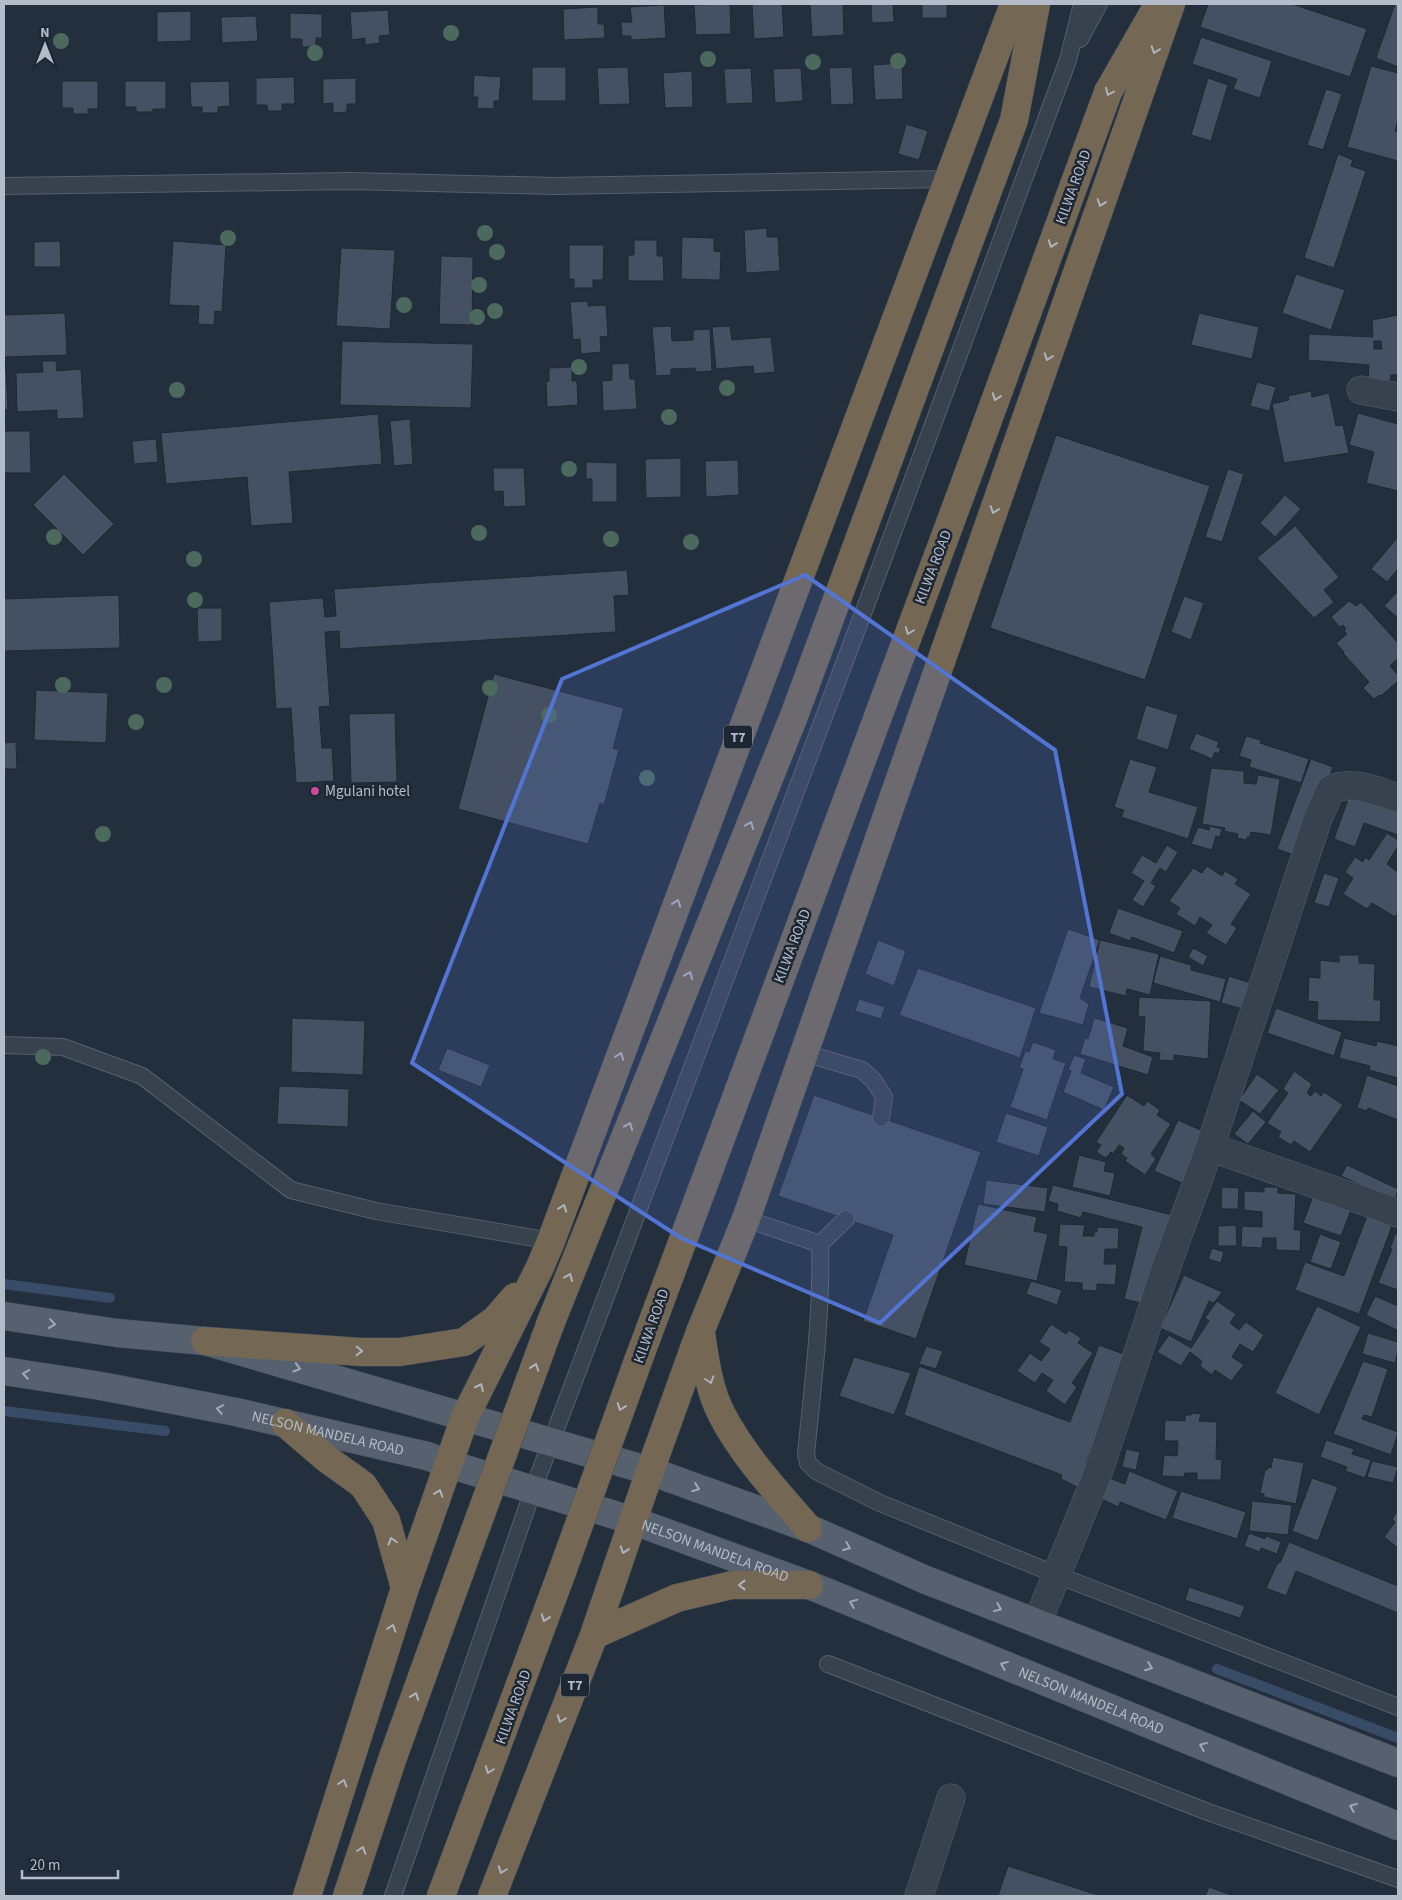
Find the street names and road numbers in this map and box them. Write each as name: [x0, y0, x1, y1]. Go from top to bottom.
street label: KILWA ROAD: [1050, 147, 1097, 227]
street label: KILWA ROAD: [910, 527, 957, 607]
road number: T7: [724, 726, 752, 749]
street label: KILWA ROAD: [769, 906, 816, 986]
street label: KILWA ROAD: [628, 1286, 675, 1366]
street label: NELSON MANDELA ROAD: [250, 1406, 406, 1461]
street label: NELSON MANDELA ROAD: [638, 1515, 792, 1588]
street label: NELSON MANDELA ROAD: [1015, 1662, 1167, 1740]
street label: KILWA ROAD: [490, 1667, 537, 1747]
road number: T7: [561, 1674, 589, 1696]

